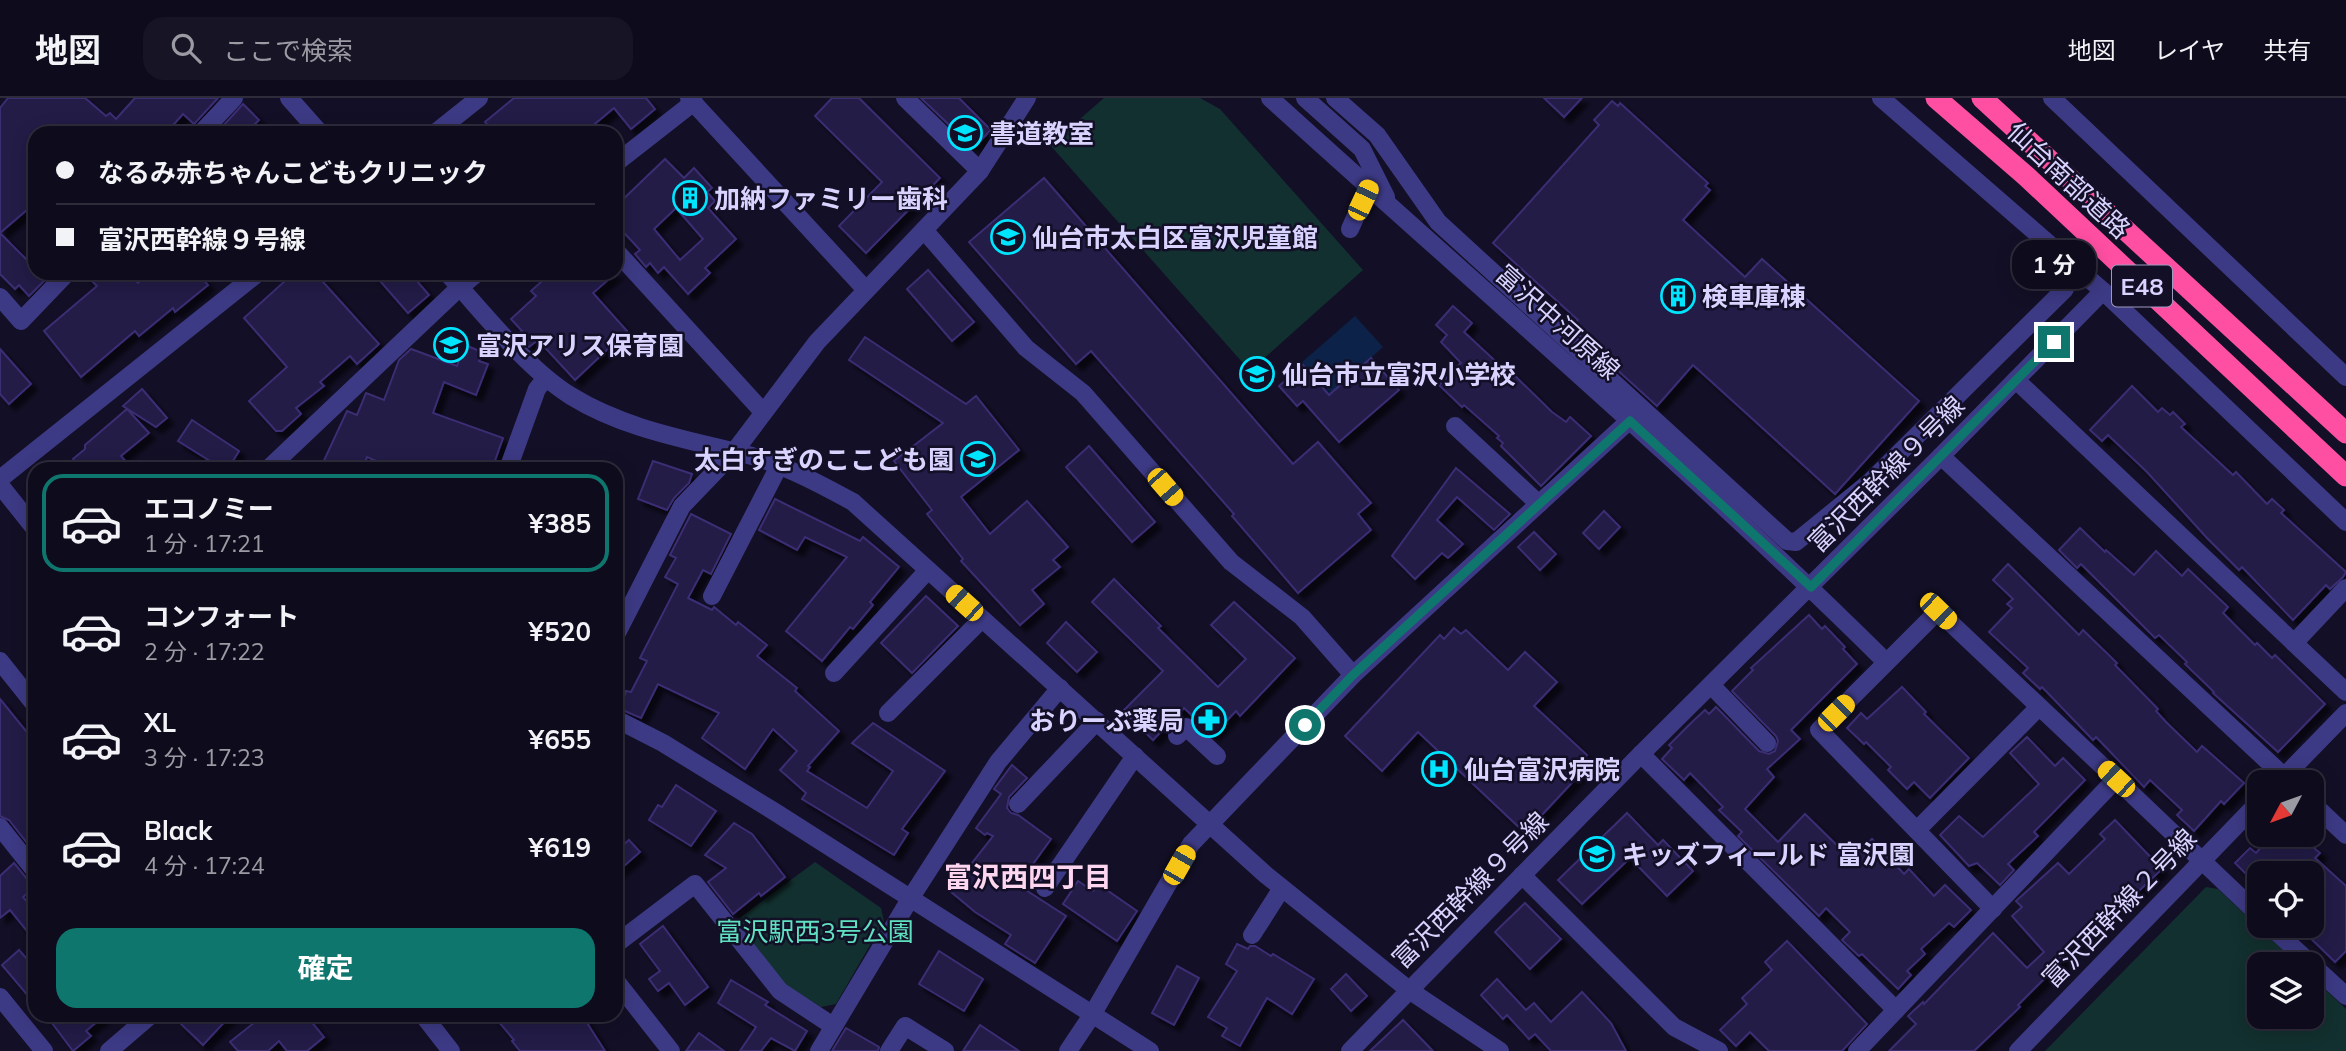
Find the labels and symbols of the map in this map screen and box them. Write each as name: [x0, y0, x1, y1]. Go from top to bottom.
school or university icon: 書道教室: [946, 114, 984, 152]
street label: 仙台南部道路: [2001, 115, 2137, 245]
place label: 書道教室: [990, 117, 1094, 150]
car: [1345, 177, 1382, 223]
building icon: 加納ファミリー歯科: [671, 179, 709, 217]
place label: 加納ファミリー歯科: [714, 182, 948, 215]
school or university icon: 仙台市太白区富沢児童館: [989, 218, 1027, 256]
place label: 仙台市太白区富沢児童館: [1032, 221, 1318, 254]
callout: 1 分: [2012, 240, 2096, 289]
street label: 富沢中河原線: [1489, 258, 1627, 386]
road number: E48: [2112, 266, 2172, 306]
building icon: 検車庫棟: [1659, 277, 1697, 315]
place label: 検車庫棟: [1702, 280, 1806, 313]
school or university icon: 富沢アリス保育園: [432, 326, 470, 364]
route end: [2038, 326, 2070, 358]
place label: 富沢アリス保育園: [476, 329, 684, 362]
school or university icon: 仙台市立富沢小学校: [1238, 355, 1276, 393]
place label: 仙台市立富沢小学校: [1282, 358, 1516, 391]
street label: 富沢西幹線９号線: [1801, 389, 1971, 559]
school or university icon: 太白すぎのここども園: [959, 440, 997, 478]
place label: 太白すぎのここども園: [694, 443, 954, 476]
car: [1144, 464, 1187, 510]
car: [942, 581, 987, 625]
car: [1916, 589, 1961, 633]
car: [1814, 691, 1859, 735]
pharmacy icon: おりーぶ薬局: [1190, 701, 1228, 739]
place label: おりーぶ薬局: [1029, 704, 1184, 737]
route start: [1289, 709, 1321, 741]
hospital icon: 仙台富沢病院: [1420, 750, 1458, 788]
place label: 仙台富沢病院: [1464, 753, 1620, 786]
car: [2094, 757, 2139, 801]
north arrow: [2247, 770, 2324, 847]
street label: 富沢西幹線９号線: [1385, 805, 1555, 975]
street label: 富沢西幹線２号線: [2035, 822, 2203, 994]
school or university icon: キッズフィールド 富沢園: [1578, 835, 1616, 873]
place label: キッズフィールド 富沢園: [1622, 838, 1915, 871]
car: [1160, 842, 1199, 888]
district label: 富沢西四丁目: [944, 859, 1112, 894]
park label: 富沢駅西3号公園: [716, 915, 914, 948]

